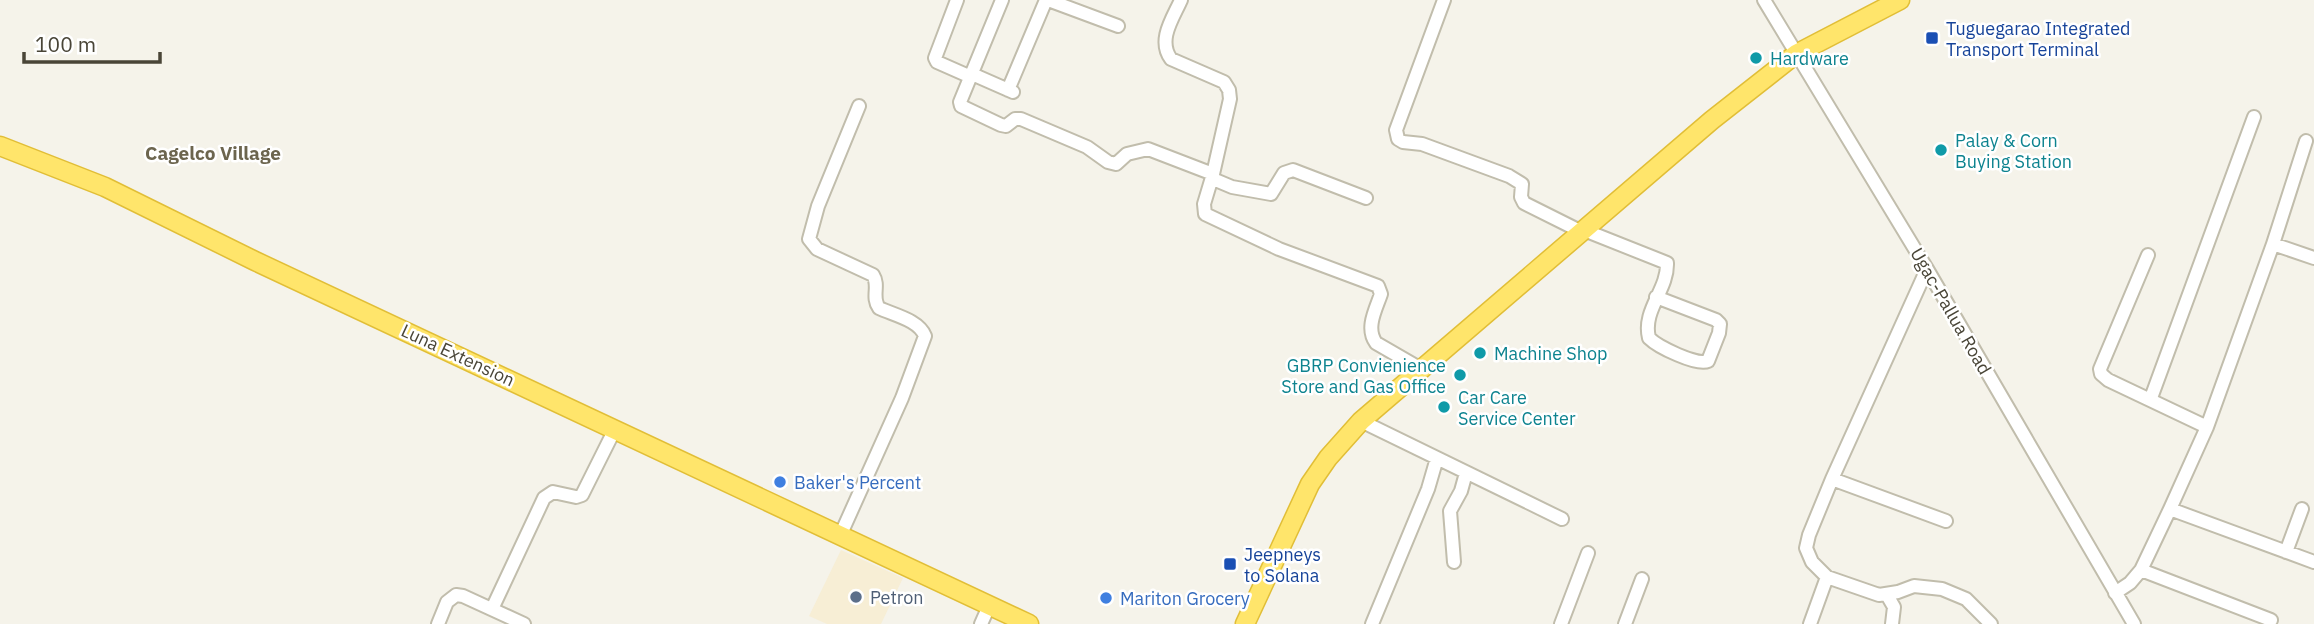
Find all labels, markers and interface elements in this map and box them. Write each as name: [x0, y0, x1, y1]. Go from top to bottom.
place label: Tuguegarao Integrated Transport Terminal: [1946, 17, 2130, 61]
scale bar: [24, 21, 161, 65]
text: 100 m: [35, 30, 96, 58]
marker: Tuguegarao Integrated Transport Terminal: [1924, 30, 1940, 46]
place label: Hardware: [1770, 47, 1849, 70]
marker: Hardware: [1748, 50, 1764, 66]
place label: Palay & Corn Buying Station: [1955, 129, 2072, 173]
district label: Cagelco Village: [145, 141, 281, 165]
marker: Palay & Corn Buying Station: [1933, 142, 1949, 158]
street label: Ugac-Pallua Road: [1905, 243, 1997, 379]
street label: Luna Extension: [398, 319, 518, 391]
place label: Machine Shop: [1494, 342, 1608, 365]
marker: Machine Shop: [1472, 345, 1488, 361]
place label: GBRP Convienience Store and Gas Office: [1281, 354, 1446, 398]
marker: GBRP Convienience Store and Gas Office: [1452, 367, 1468, 383]
place label: Car Care Service Center: [1458, 386, 1576, 430]
marker: Car Care Service Center: [1436, 399, 1452, 415]
place label: Baker's Percent: [794, 471, 921, 494]
marker: Baker's Percent: [772, 474, 788, 490]
place label: Jeepneys to Solana: [1244, 543, 1321, 587]
marker: Jeepneys to Solana: [1222, 556, 1238, 572]
place label: Petron: [870, 586, 924, 609]
place label: Mariton Grocery: [1120, 587, 1250, 610]
marker: Petron: [848, 589, 864, 605]
marker: Mariton Grocery: [1098, 590, 1114, 606]

